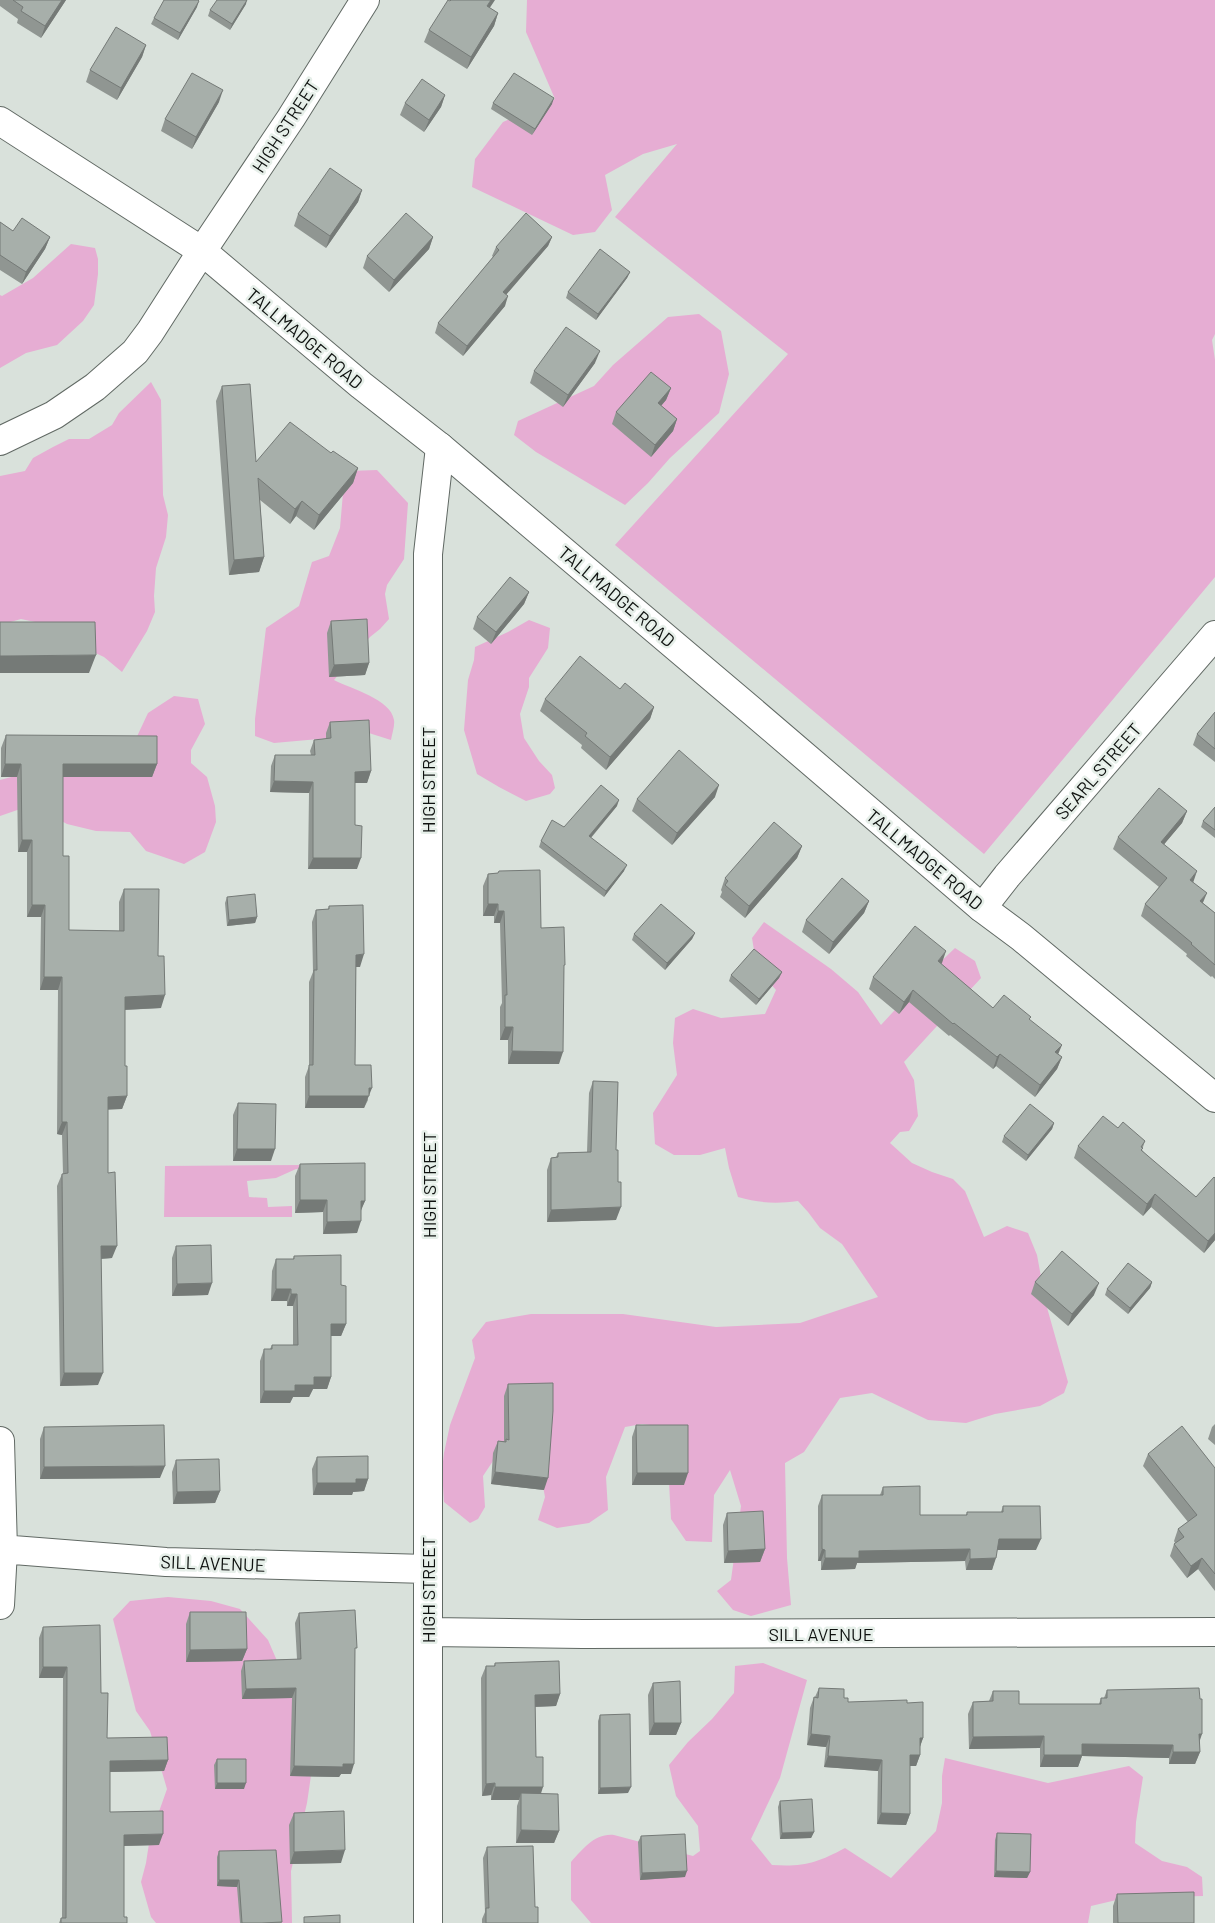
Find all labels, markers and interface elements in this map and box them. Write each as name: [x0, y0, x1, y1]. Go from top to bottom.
street label: HIGH STREET: [247, 75, 323, 177]
street label: TALLMADGE ROAD: [242, 283, 368, 393]
street label: TALLMADGE ROAD: [554, 541, 680, 651]
street label: SEARL STREET: [1050, 718, 1146, 824]
street label: HIGH STREET: [417, 727, 439, 833]
street label: TALLMADGE ROAD: [862, 804, 988, 914]
street label: HIGH STREET: [418, 1132, 440, 1238]
street label: HIGH STREET: [417, 1537, 439, 1643]
street label: SILL AVENUE: [160, 1550, 266, 1576]
street label: SILL AVENUE: [768, 1623, 874, 1645]

